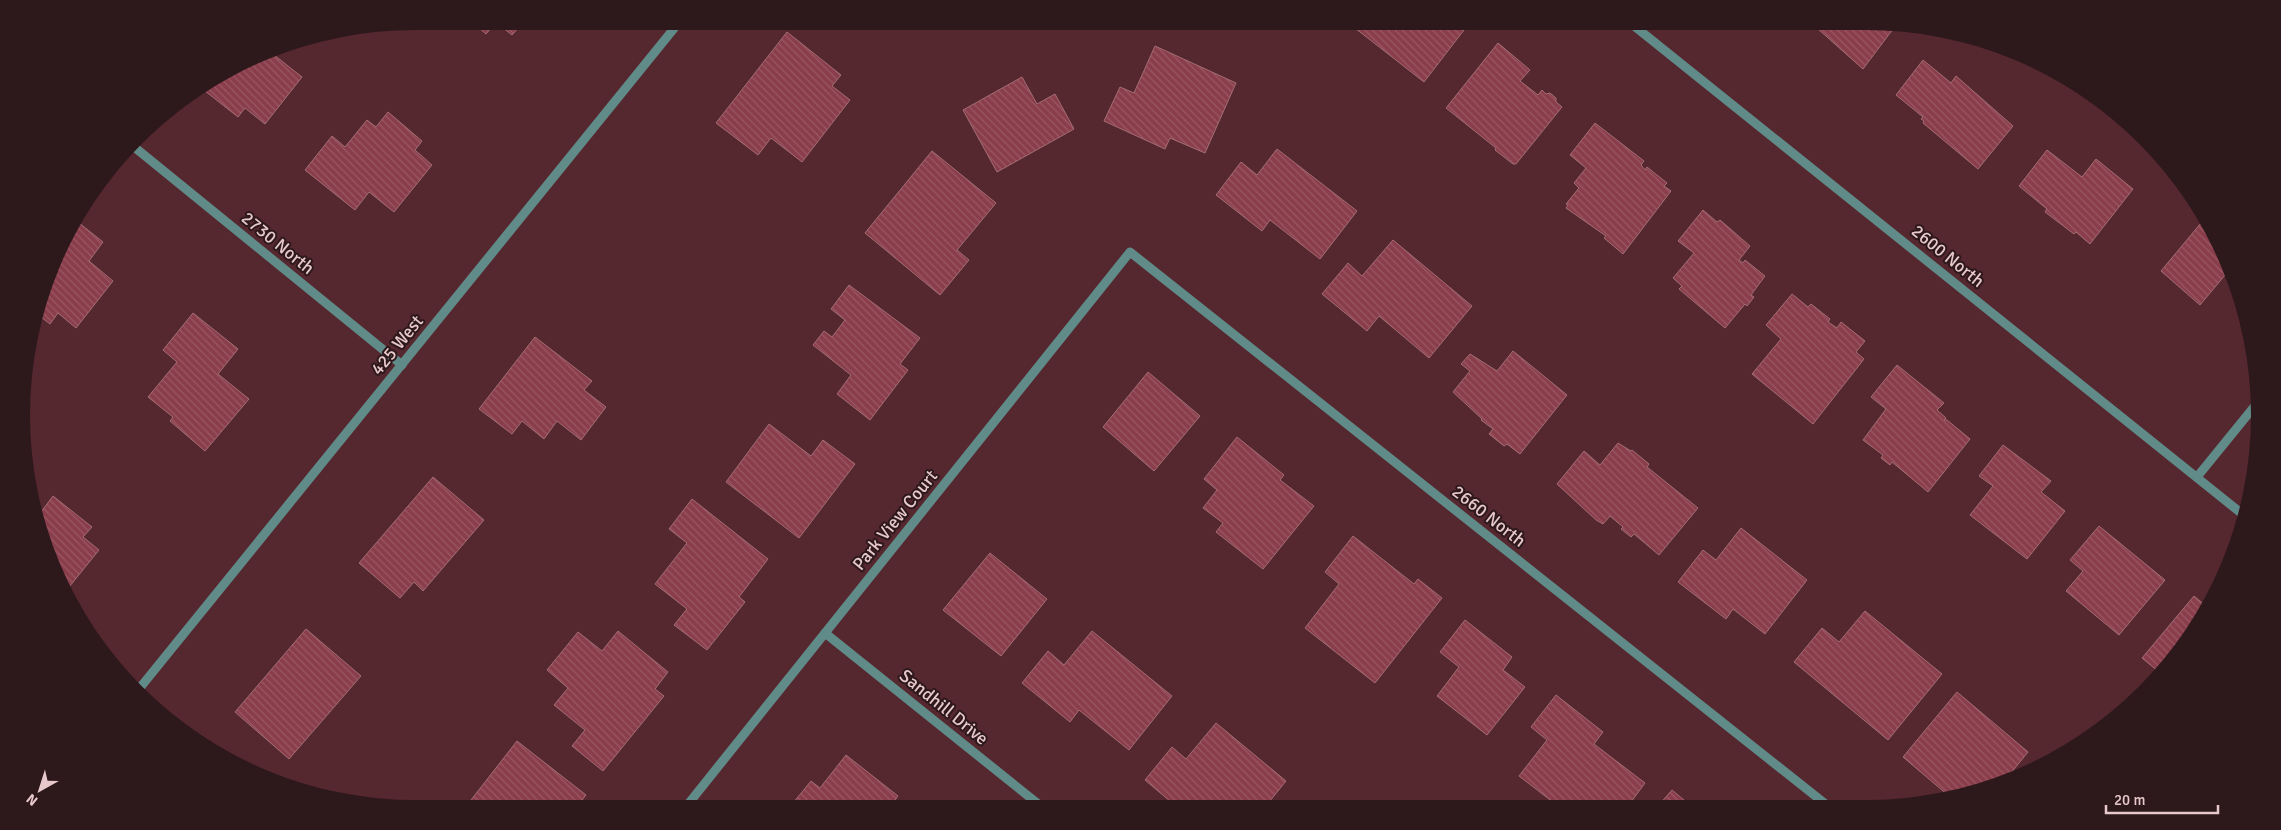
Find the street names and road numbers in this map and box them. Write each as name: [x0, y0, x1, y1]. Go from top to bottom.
street label: 2730 North: [237, 207, 319, 279]
street label: 2600 North: [1907, 220, 1989, 292]
street label: 425 West: [366, 311, 428, 379]
street label: Park View Court: [848, 465, 942, 575]
street label: 2660 North: [1448, 480, 1530, 552]
street label: Sandhill Drive: [895, 665, 993, 749]

